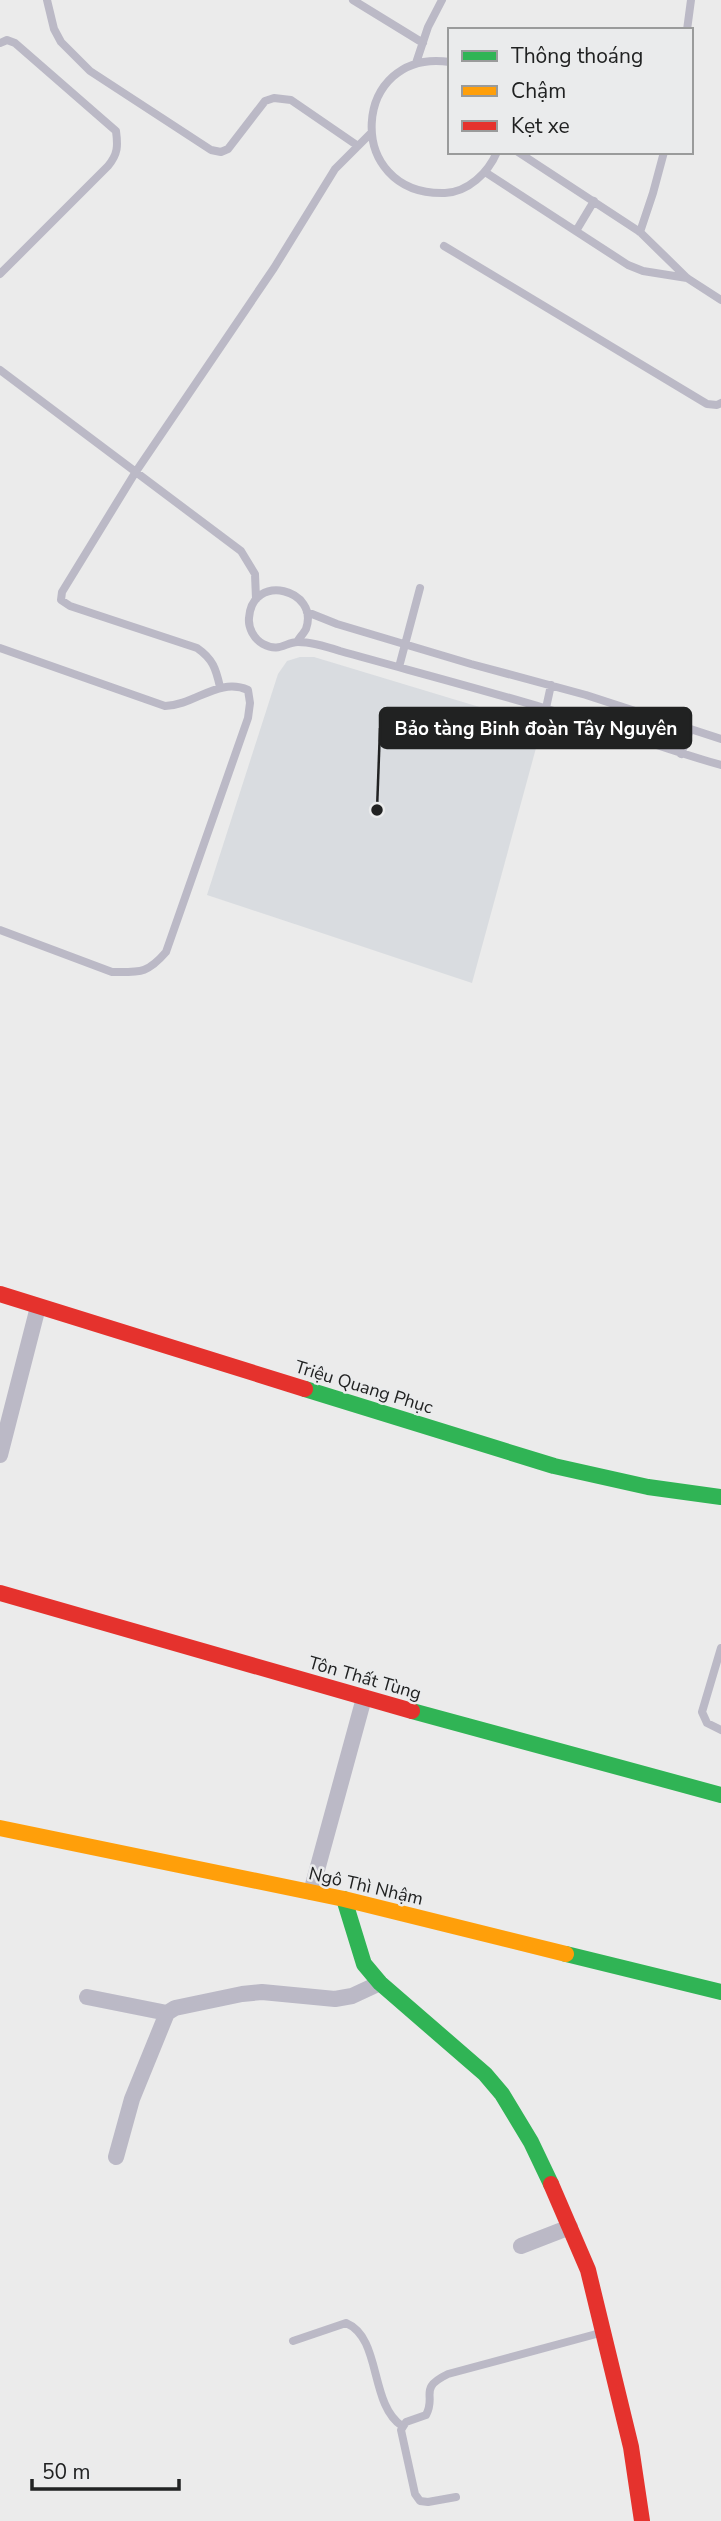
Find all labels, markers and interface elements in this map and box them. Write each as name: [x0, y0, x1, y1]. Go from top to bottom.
legend: [448, 28, 693, 154]
text: Thông thoáng: [511, 42, 643, 70]
text: Chậm: [511, 77, 566, 105]
text: Kẹt xe: [511, 112, 570, 140]
callout: Bảo tàng Binh đoàn Tây Nguyên: [380, 708, 691, 748]
text: Bảo tàng Binh đoàn Tây Nguyên: [395, 716, 677, 742]
street label: Triệu Quang Phục: [292, 1355, 436, 1419]
street label: Tôn Thất Tùng: [306, 1650, 424, 1706]
street label: Ngô Thì Nhậm: [306, 1861, 426, 1911]
scale bar: [32, 2448, 178, 2492]
text: 50 m: [42, 2458, 91, 2486]

